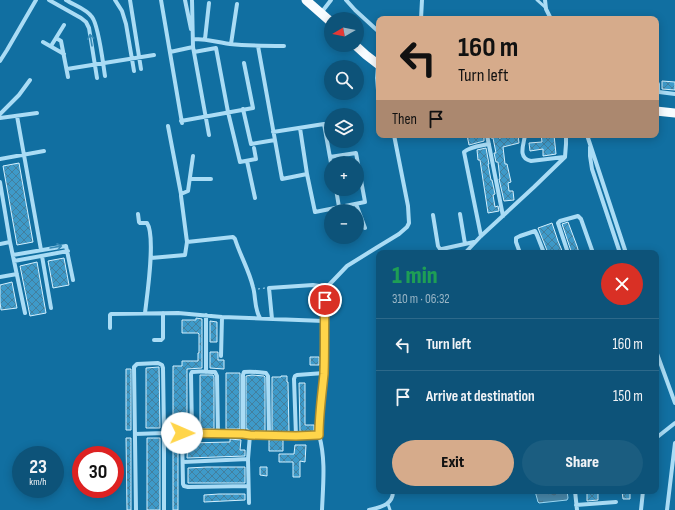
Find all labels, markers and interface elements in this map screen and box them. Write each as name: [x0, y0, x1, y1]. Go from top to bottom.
north arrow: [324, 12, 364, 52]
map controls: [324, 12, 364, 244]
text: 160 m: [458, 31, 518, 64]
icon: left: [392, 32, 444, 84]
one-way arrow: [86, 34, 94, 47]
button: search: [324, 60, 364, 100]
text: Turn left: [458, 65, 509, 86]
button: layers: [324, 108, 364, 148]
icon: arrive: [425, 108, 447, 130]
text: Then: [392, 110, 417, 129]
button: +: [324, 156, 364, 196]
button: −: [324, 204, 364, 244]
one-way arrow: [50, 243, 63, 251]
text: 1 min: [392, 261, 438, 290]
button: close: [601, 263, 643, 305]
pin: [308, 283, 342, 317]
icon: arrive: [314, 289, 336, 311]
text: 310 m · 06:32: [392, 291, 450, 307]
icon: left: [392, 334, 414, 356]
text: Turn left: [426, 335, 471, 354]
text: 160 m: [612, 335, 643, 354]
icon: arrive: [392, 386, 414, 408]
text: Arrive at destination: [426, 387, 535, 406]
text: 150 m: [613, 387, 643, 406]
position arrow: [161, 412, 203, 454]
button: Exit: [392, 440, 514, 486]
button: Share: [522, 440, 643, 486]
speed limit sign: 30: [72, 446, 124, 498]
text: 23: [29, 455, 47, 479]
text: km/h: [29, 476, 47, 488]

